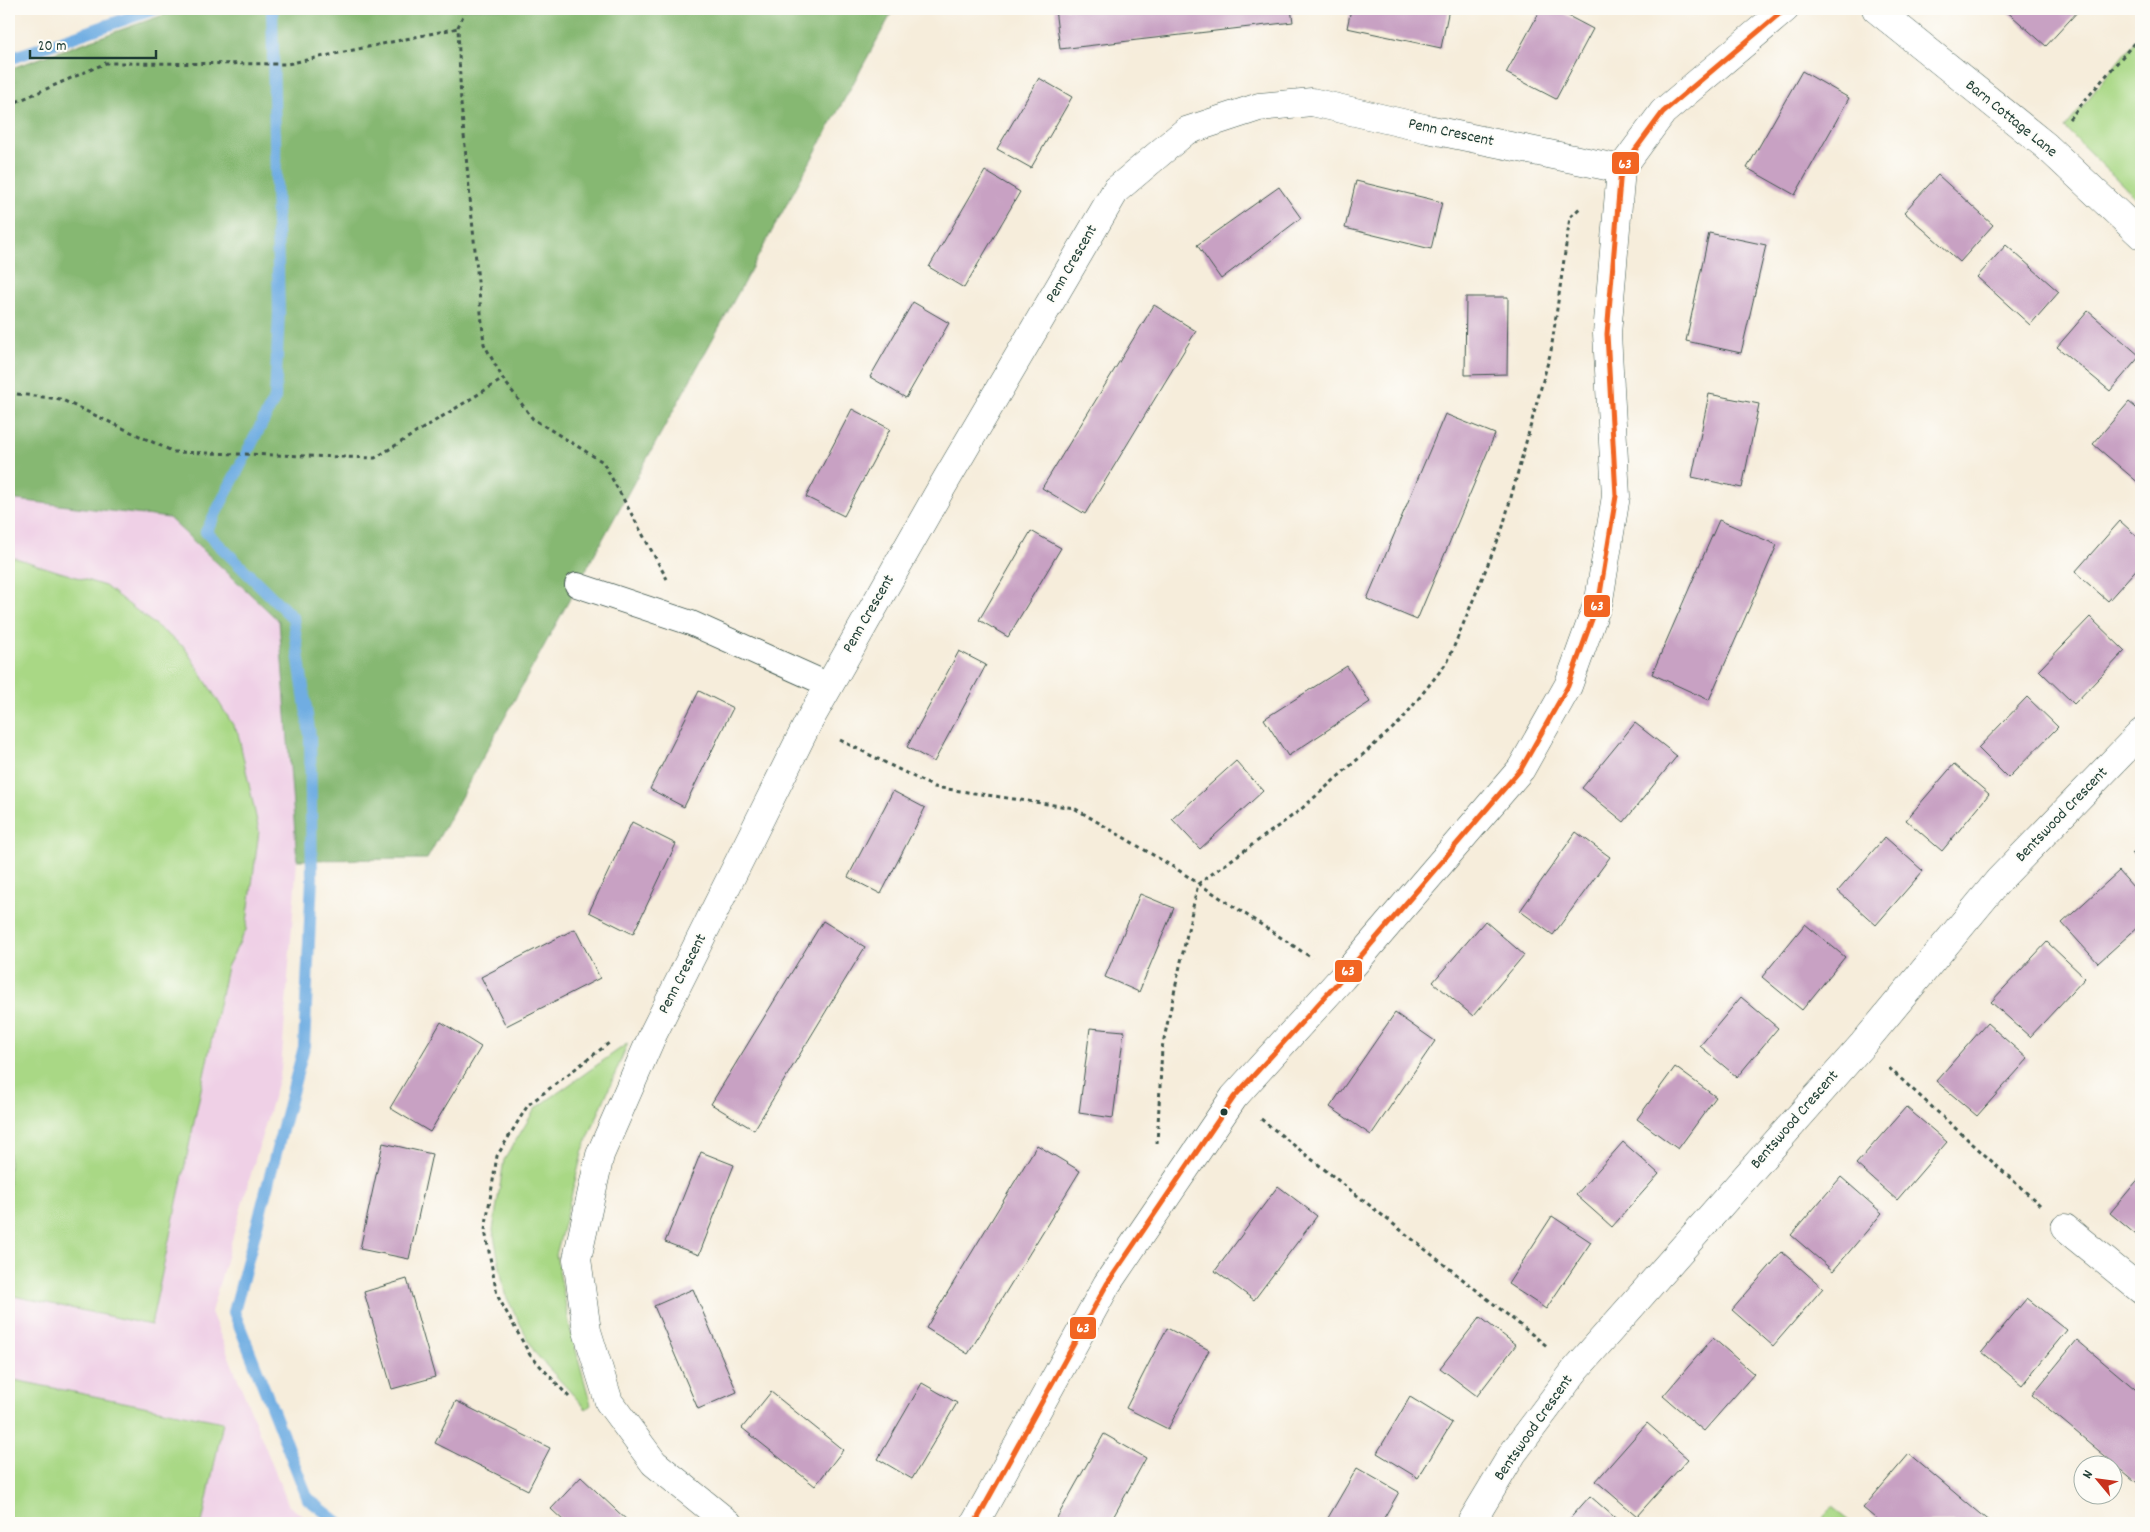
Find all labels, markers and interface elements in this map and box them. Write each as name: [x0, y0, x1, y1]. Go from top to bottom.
scale bar: [30, 28, 156, 60]
text: 20 m: [38, 36, 66, 58]
street label: Barn Cottage Lane: [1960, 75, 2062, 163]
street label: Penn Crescent: [1406, 113, 1496, 153]
line badge: 63: [1611, 151, 1640, 175]
text: 63: [1618, 155, 1632, 175]
street label: Penn Crescent: [1040, 220, 1104, 307]
street label: Penn Crescent: [837, 570, 901, 657]
line badge: 63: [1583, 594, 1611, 618]
text: 63: [1590, 597, 1604, 617]
street label: Bentswood Crescent: [2010, 762, 2114, 868]
street label: Penn Crescent: [653, 930, 713, 1018]
line badge: 63: [1334, 959, 1363, 983]
text: 63: [1341, 962, 1355, 982]
street label: Bentswood Crescent: [1745, 1065, 1845, 1175]
unlabelled marker: [1219, 1107, 1229, 1117]
line badge: 63: [1069, 1316, 1097, 1340]
text: 63: [1076, 1319, 1090, 1339]
street label: Bentswood Crescent: [1489, 1370, 1579, 1486]
north arrow: [2072, 1454, 2122, 1504]
text: N: [2078, 1467, 2099, 1483]

